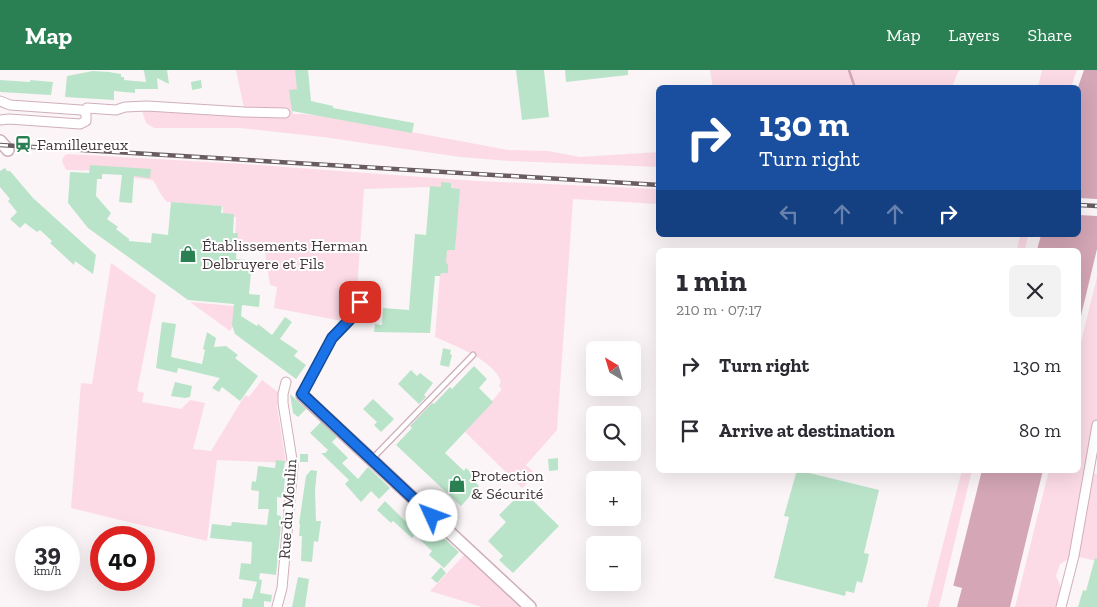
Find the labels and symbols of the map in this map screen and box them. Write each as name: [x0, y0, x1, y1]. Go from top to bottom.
station icon: Familleureux: [13, 134, 33, 154]
place label: Familleureux: [37, 135, 128, 154]
place label: Établissements Herman Delbruyere et Fils: [202, 236, 368, 273]
shop icon: Établissements Herman Delbruyere et Fils: [178, 244, 198, 264]
pin: [339, 281, 381, 323]
north arrow: [586, 341, 641, 396]
street label: Rue du Moulin: [275, 458, 301, 560]
place label: Protection & Sécurité: [471, 466, 545, 503]
shop icon: Protection & Sécurité: [447, 474, 467, 494]
position arrow: [405, 489, 457, 541]
speed limit sign: 40: [90, 526, 155, 591]

